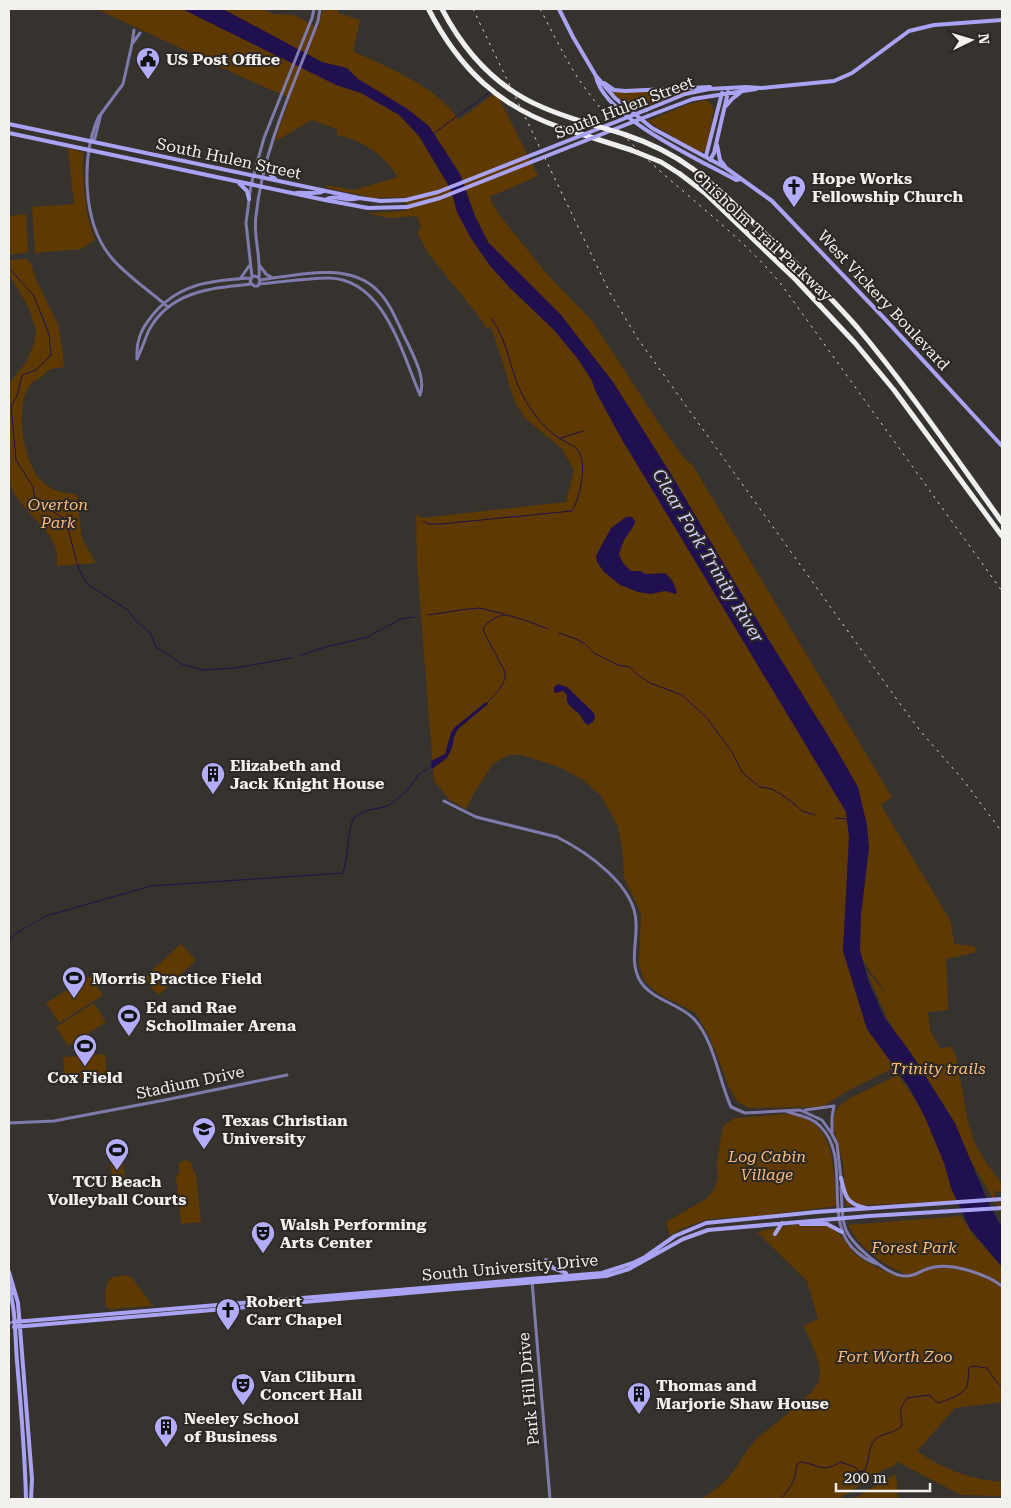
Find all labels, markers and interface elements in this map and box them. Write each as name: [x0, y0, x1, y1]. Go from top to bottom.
north arrow: [946, 15, 996, 65]
text: N: [976, 33, 992, 45]
public building icon: US Post Office: [135, 46, 161, 80]
place label: US Post Office: [166, 50, 280, 69]
street label: South Hulen Street: [552, 72, 697, 143]
street label: South Hulen Street: [155, 134, 303, 183]
street label: Chisholm Trail Parkway: [689, 166, 837, 305]
place label: Hope Works Fellowship Church: [812, 169, 963, 206]
church icon: Hope Works Fellowship Church: [781, 174, 807, 208]
street label: West Vickery Boulevard: [814, 226, 953, 374]
water label: Clear Fork Trinity River: [648, 465, 769, 647]
park label: Overton Park: [28, 495, 88, 532]
place label: Elizabeth and Jack Knight House: [230, 756, 384, 793]
building icon: Elizabeth and Jack Knight House: [200, 761, 226, 795]
sports icon: Morris Practice Field: [61, 965, 87, 999]
place label: Morris Practice Field: [92, 969, 262, 988]
place label: Ed and Rae Schollmaier Arena: [146, 998, 297, 1035]
sports icon: Ed and Rae Schollmaier Arena: [116, 1003, 142, 1037]
sports icon: Cox Field: [72, 1033, 98, 1067]
park label: Trinity trails: [890, 1059, 986, 1078]
street label: Stadium Drive: [134, 1062, 246, 1103]
place label: Cox Field: [47, 1068, 123, 1087]
place label: Texas Christian University: [222, 1111, 348, 1148]
school or university icon: Texas Christian University: [191, 1116, 217, 1150]
sports icon: TCU Beach Volleyball Courts: [104, 1137, 130, 1171]
park label: Log Cabin Village: [727, 1147, 806, 1184]
place label: TCU Beach Volleyball Courts: [47, 1172, 187, 1209]
place label: Walsh Performing Arts Center: [280, 1215, 426, 1252]
theatre icon: Walsh Performing Arts Center: [250, 1220, 276, 1254]
park label: Forest Park: [870, 1238, 957, 1257]
street label: South University Drive: [421, 1250, 599, 1285]
place label: Robert Carr Chapel: [246, 1292, 343, 1329]
church icon: Robert Carr Chapel: [215, 1297, 241, 1331]
street label: Park Hill Drive: [514, 1331, 543, 1446]
park label: Fort Worth Zoo: [836, 1347, 953, 1366]
place label: Van Cliburn Concert Hall: [260, 1367, 363, 1404]
theatre icon: Van Cliburn Concert Hall: [230, 1372, 256, 1406]
place label: Thomas and Marjorie Shaw House: [656, 1376, 829, 1413]
building icon: Thomas and Marjorie Shaw House: [626, 1381, 652, 1415]
place label: Neeley School of Business: [184, 1409, 300, 1446]
building icon: Neeley School of Business: [153, 1414, 179, 1448]
scale bar: [836, 1460, 930, 1492]
text: 200 m: [844, 1469, 887, 1487]

